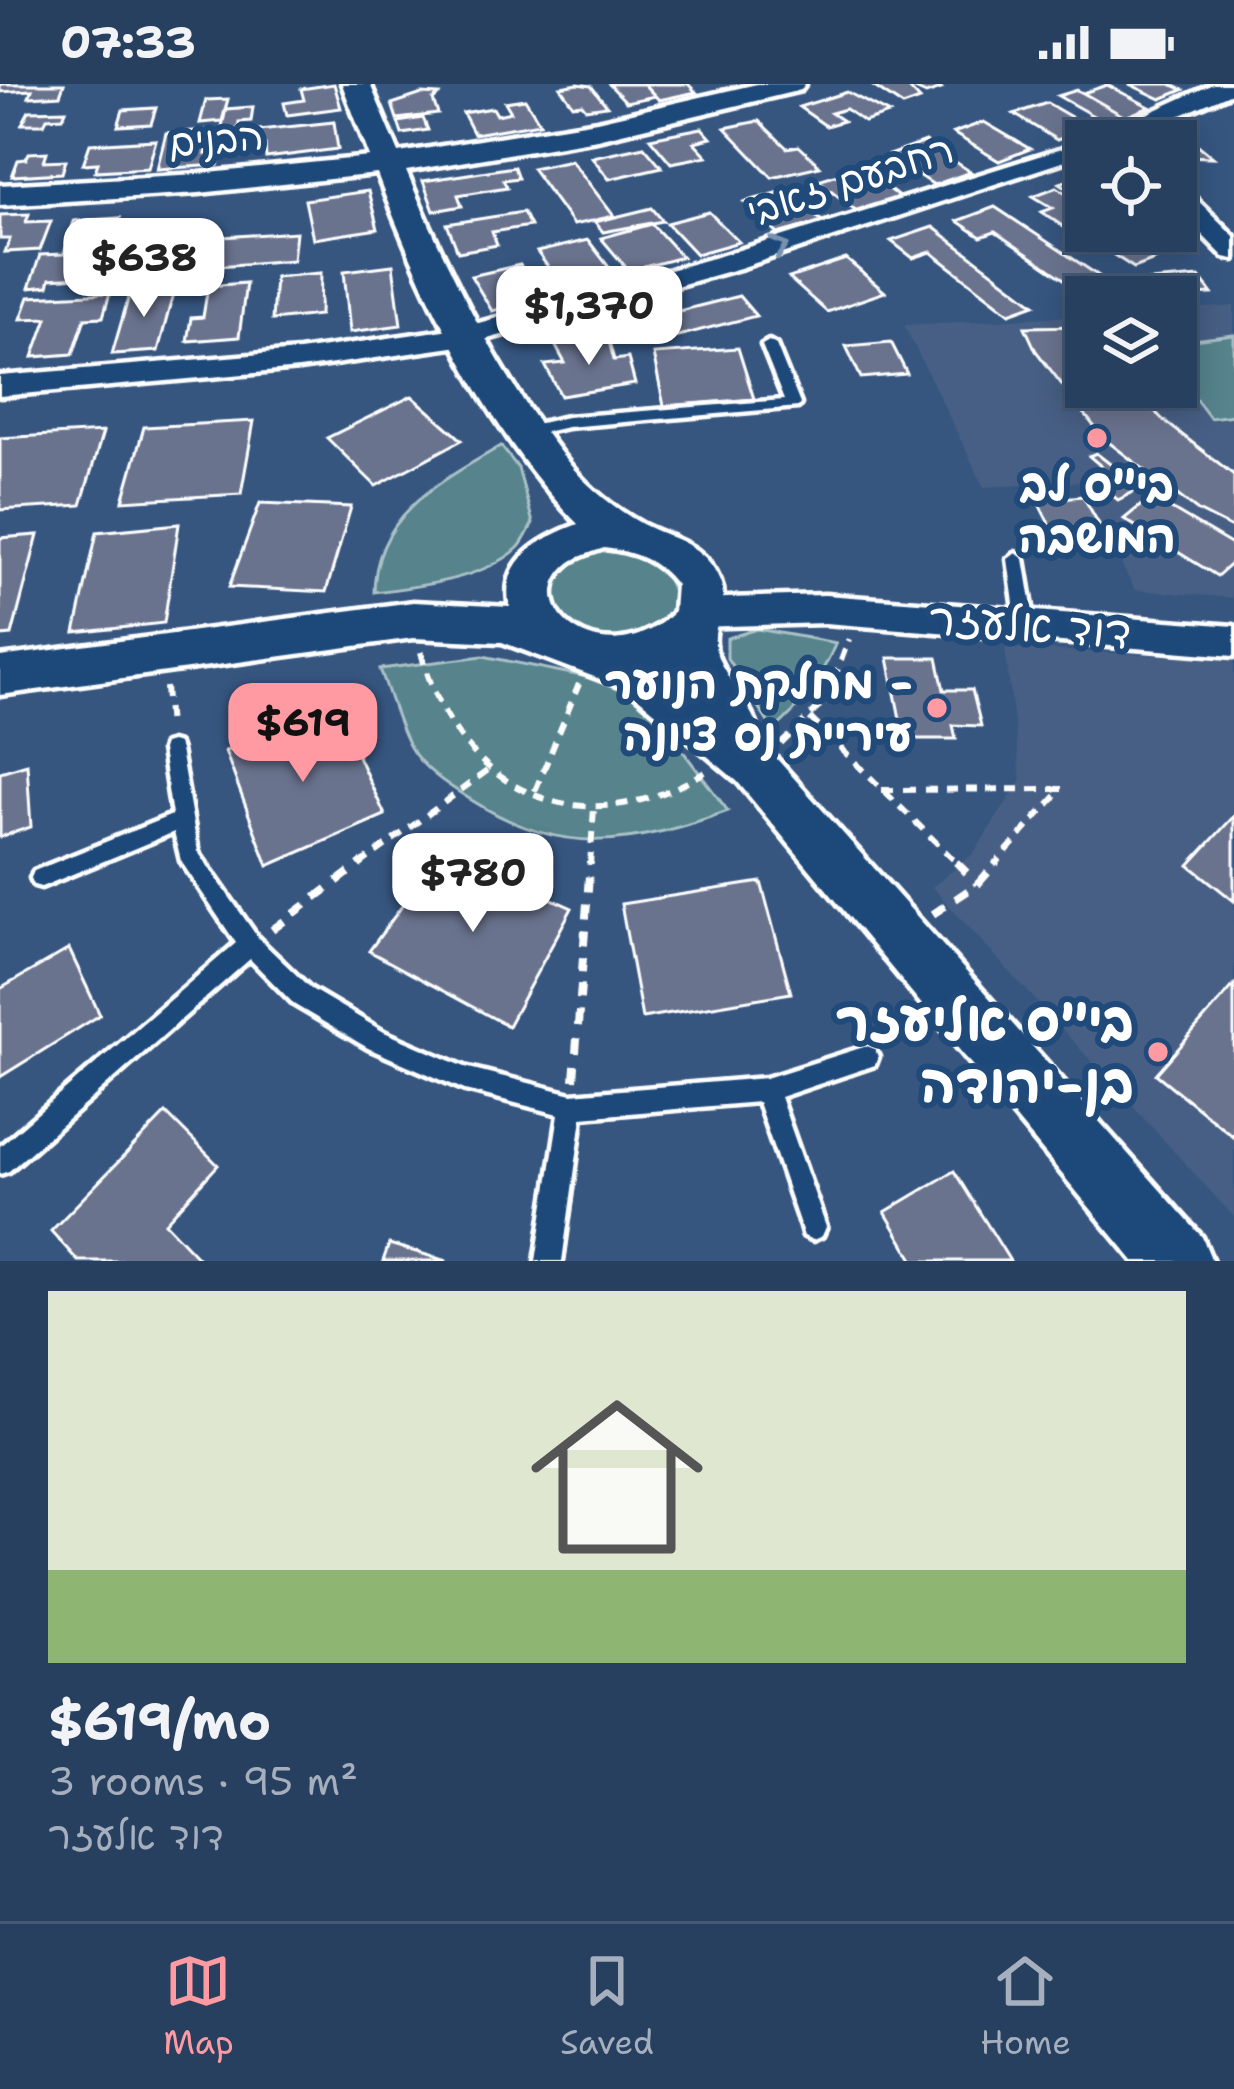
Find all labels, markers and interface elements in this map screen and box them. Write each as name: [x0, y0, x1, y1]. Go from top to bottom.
text: 07:33: [60, 12, 196, 72]
street label: הבנים: [166, 109, 266, 169]
map controls: [1065, 120, 1197, 408]
button: locate: [1065, 120, 1197, 252]
street label: רחבעם זאבי: [740, 122, 960, 238]
pin: $638: [73, 218, 215, 320]
text: $638: [90, 231, 198, 283]
one-way arrow: [769, 236, 790, 261]
pin: $1,370: [491, 266, 687, 368]
button: layers: [1065, 276, 1197, 408]
text: $1,370: [523, 279, 655, 331]
marker: בי"ס לב המושבה: [1084, 425, 1110, 451]
place label: בי"ס לב המושבה: [1018, 454, 1176, 566]
street label: דוד אלעזר: [927, 588, 1133, 662]
place label: מחלקת הנוער - עיריית נס ציונה: [605, 652, 913, 764]
pin: $619: [232, 683, 374, 785]
marker: מחלקת הנוער - עיריית נס ציונה: [924, 695, 950, 721]
text: $619: [255, 696, 351, 748]
pin: $780: [402, 833, 544, 935]
text: $780: [419, 846, 527, 898]
place label: בי"ס אליעזר בן-יהודה: [836, 985, 1134, 1119]
marker: בי"ס אליעזר בן-יהודה: [1145, 1039, 1171, 1065]
icon: home: [509, 1369, 725, 1585]
text: $619/mo: [48, 1687, 271, 1755]
text: 3 rooms · 95 m²: [48, 1755, 358, 1807]
text: דוד אלעזר: [48, 1809, 224, 1861]
tab: Map: [163, 1948, 234, 2065]
tab: Saved: [560, 1948, 654, 2065]
tab: Home: [980, 1948, 1071, 2065]

